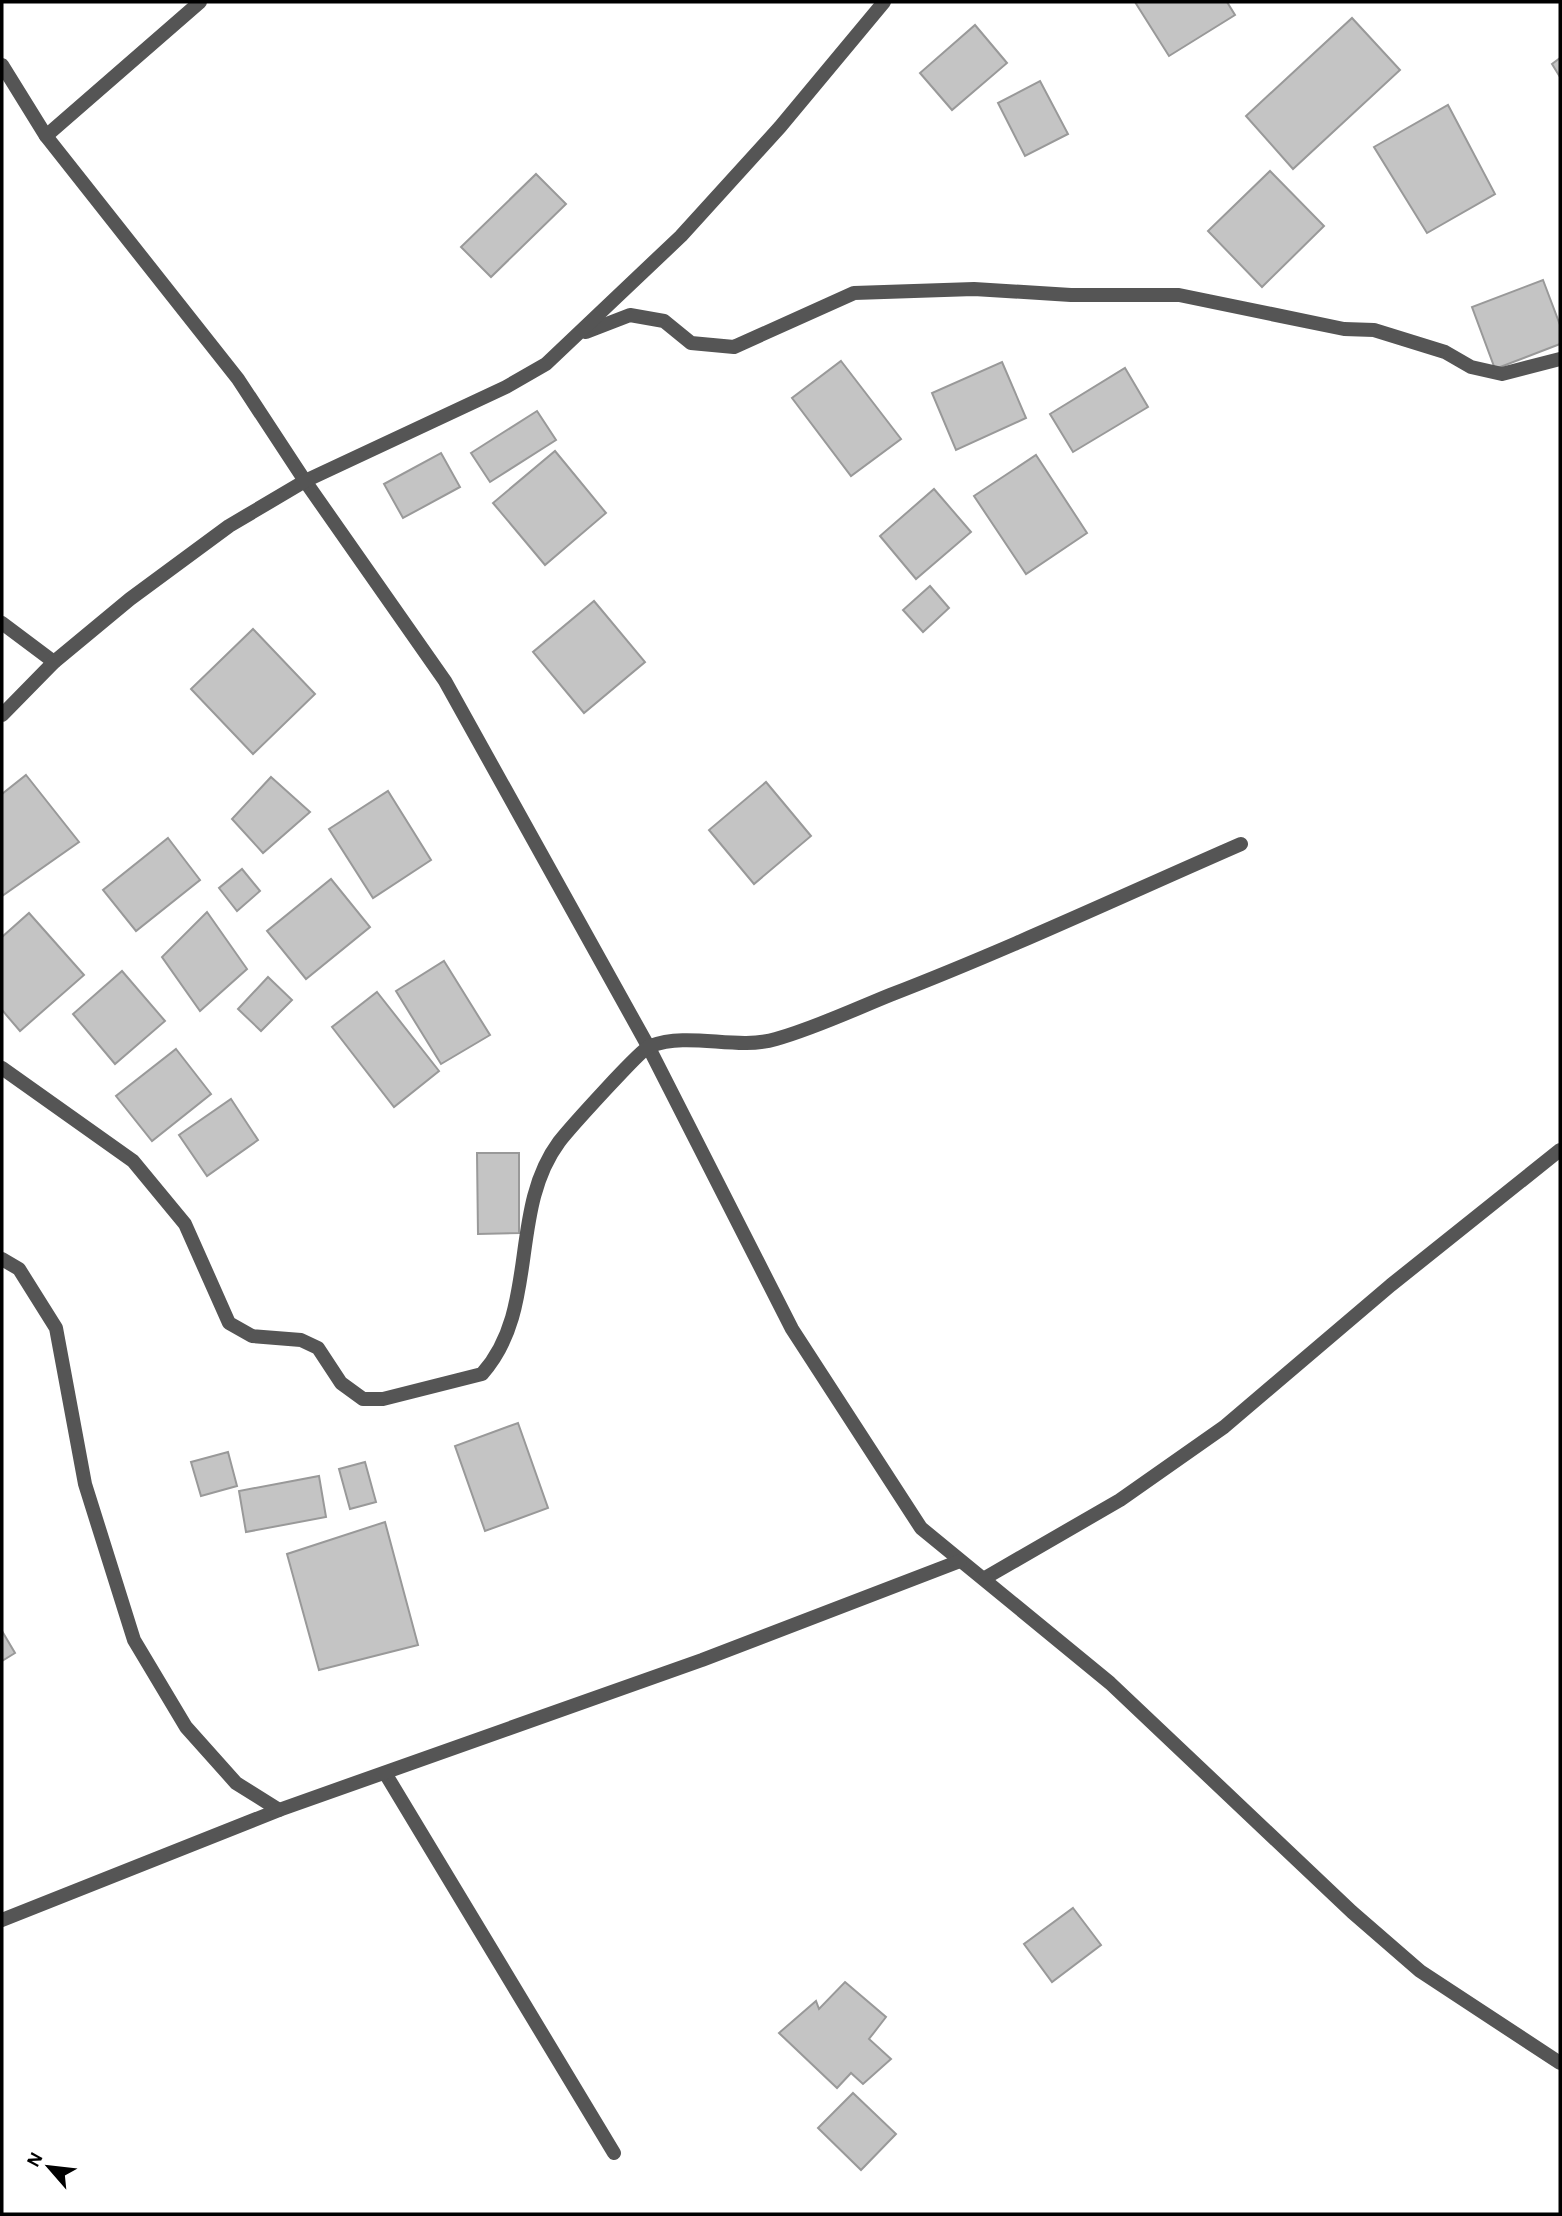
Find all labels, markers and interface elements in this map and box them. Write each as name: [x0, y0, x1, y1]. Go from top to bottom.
north arrow: [14, 2132, 84, 2202]
text: N: [24, 2149, 47, 2170]

